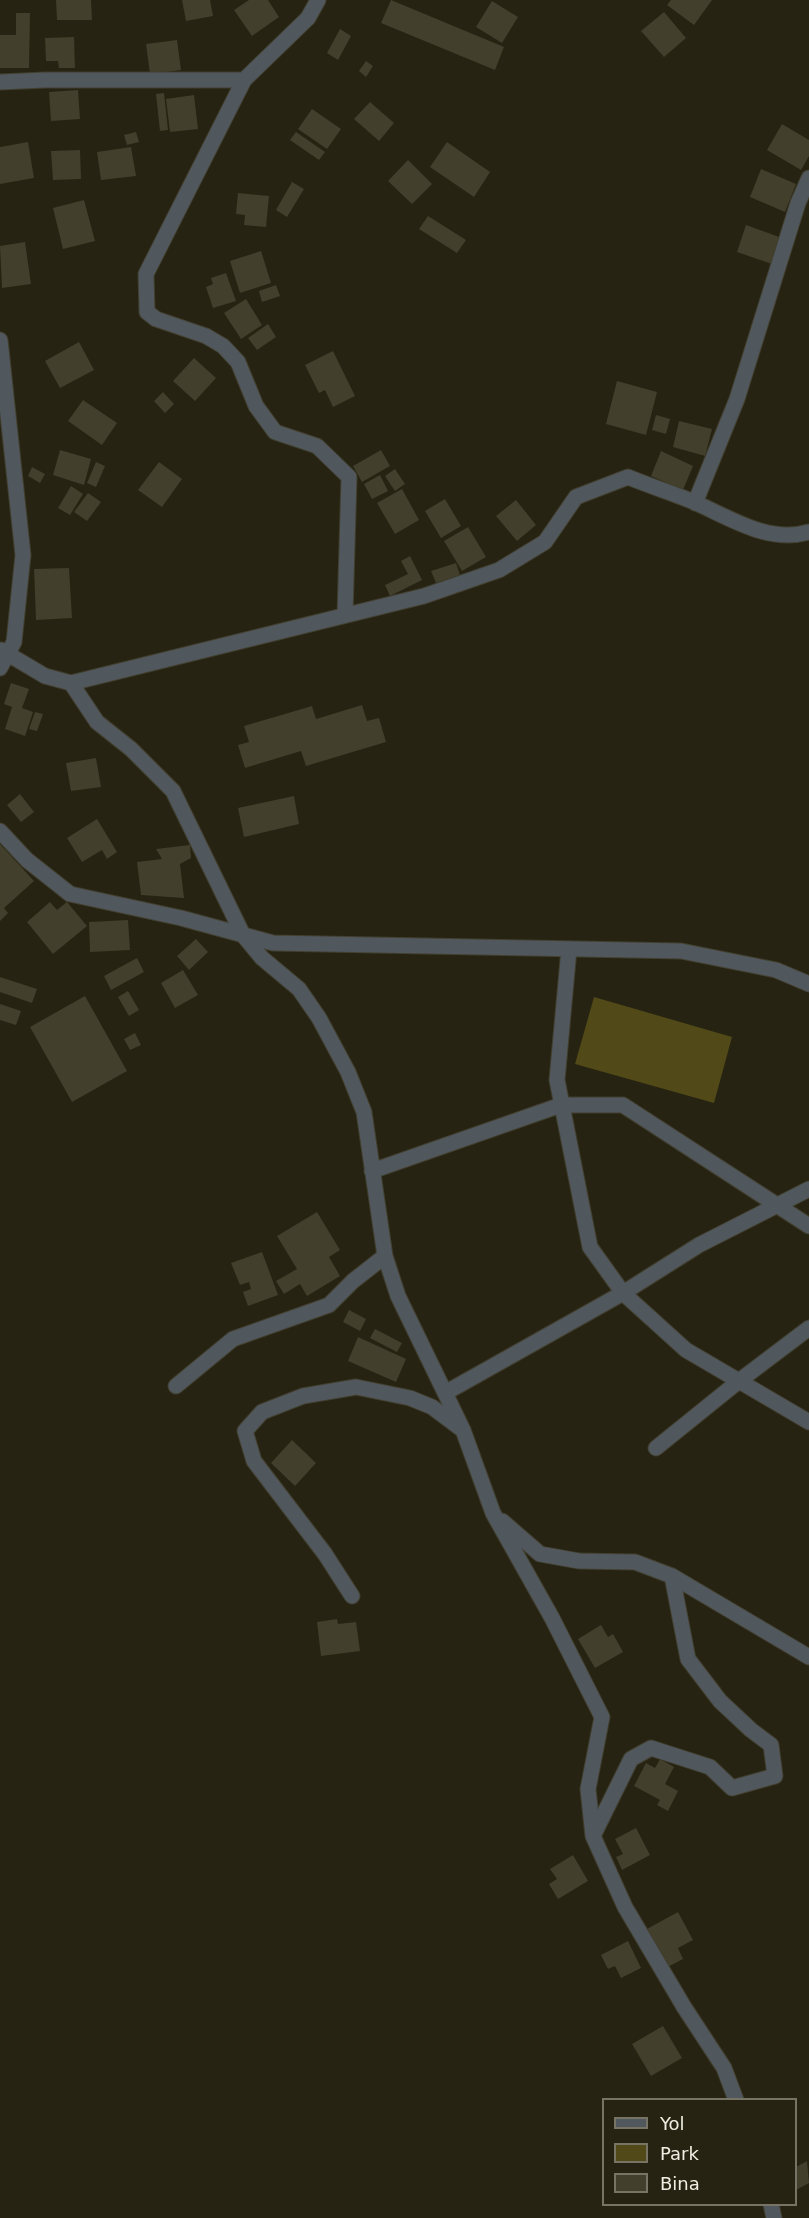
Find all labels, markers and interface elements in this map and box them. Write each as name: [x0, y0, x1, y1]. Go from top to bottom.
legend: [602, 2098, 797, 2206]
text: Yol: [660, 2113, 685, 2134]
text: Park: [660, 2143, 699, 2164]
text: Bina: [660, 2173, 700, 2194]

